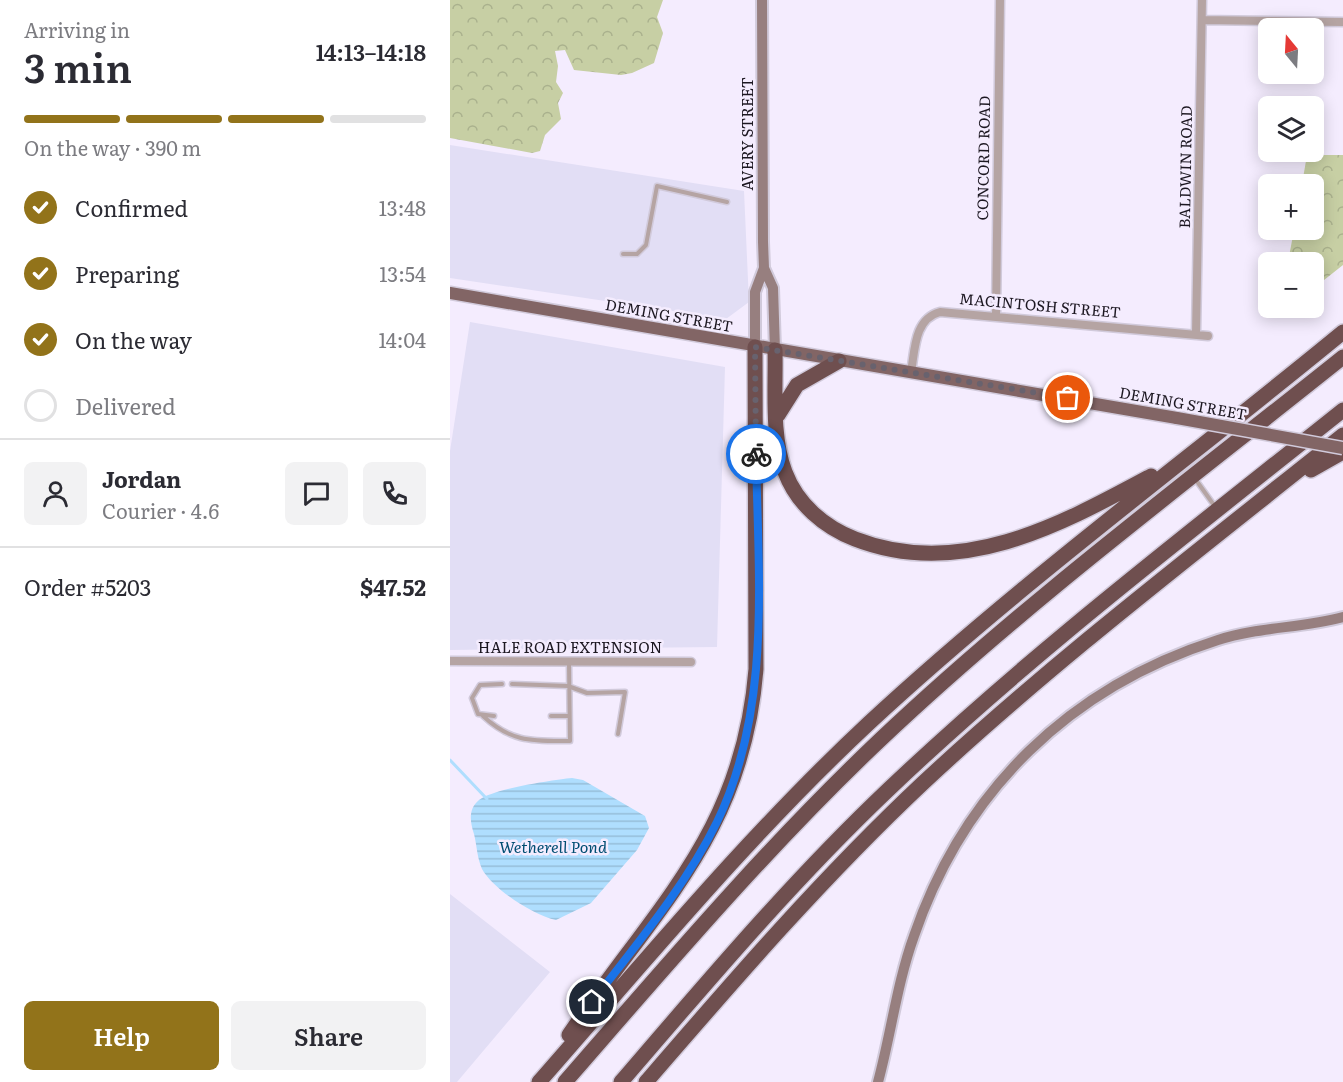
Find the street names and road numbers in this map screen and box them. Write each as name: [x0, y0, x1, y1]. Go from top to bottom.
street label: AVERY STREET: [735, 77, 758, 191]
street label: CONCORD ROAD: [970, 95, 995, 221]
street label: BALDWIN ROAD: [1172, 105, 1197, 229]
street label: MACINTOSH STREET: [958, 286, 1122, 323]
street label: DEMING STREET: [604, 292, 735, 337]
street label: DEMING STREET: [1118, 380, 1249, 425]
street label: HALE ROAD EXTENSION: [478, 635, 662, 658]

